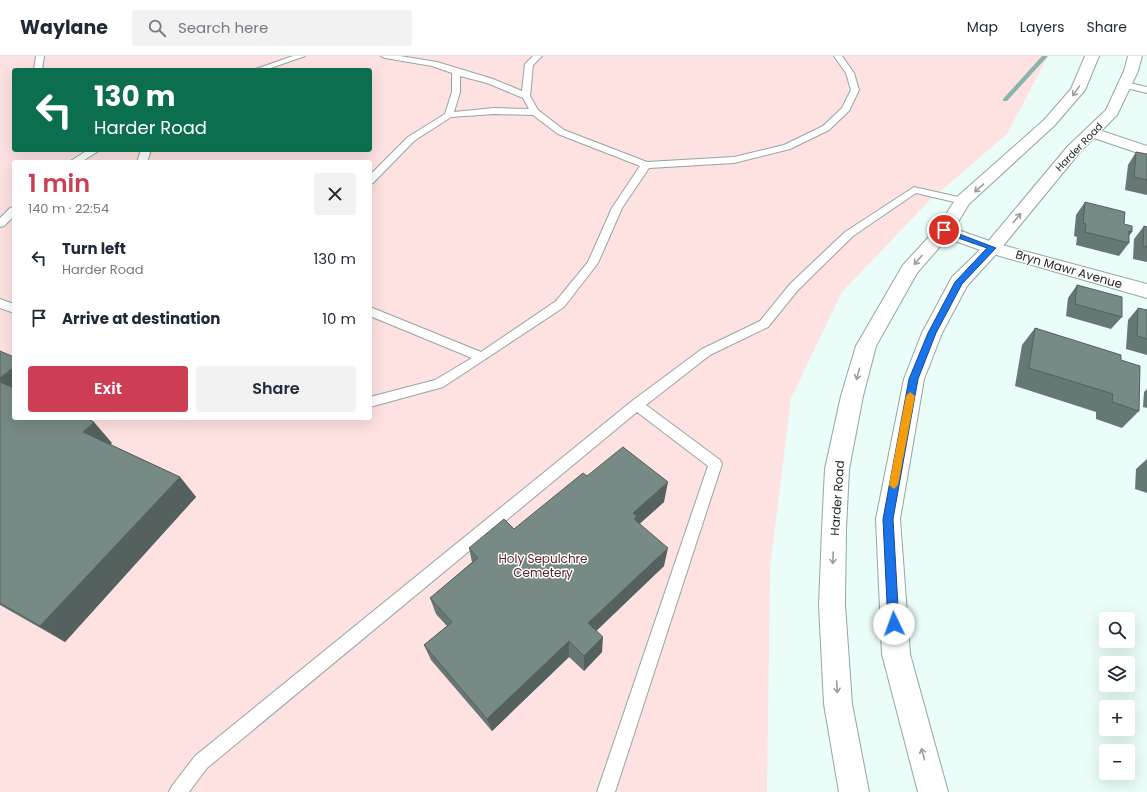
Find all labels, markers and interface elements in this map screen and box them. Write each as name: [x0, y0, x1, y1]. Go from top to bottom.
search box: [132, 10, 412, 46]
text: Waylane: [20, 14, 108, 41]
icon: search: [146, 17, 168, 39]
text: Search here: [178, 17, 268, 38]
text: Map: [967, 17, 998, 37]
text: Layers: [1020, 17, 1064, 37]
text: Share: [1086, 17, 1127, 37]
text: 130 m: [94, 77, 175, 116]
icon: left: [28, 84, 80, 136]
one-way arrow: [1072, 86, 1080, 97]
text: Harder Road: [94, 115, 207, 140]
street label: Harder Road: [1052, 119, 1106, 175]
text: 1 min: [28, 167, 90, 200]
button: close: [314, 173, 356, 215]
one-way arrow: [973, 183, 984, 192]
text: 140 m · 22:54: [28, 199, 109, 218]
one-way arrow: [1012, 212, 1021, 223]
pin: [927, 213, 961, 247]
icon: arrive: [933, 219, 955, 241]
text: Turn left: [62, 238, 126, 259]
street label: Bryn Mawr Avenue: [1014, 246, 1124, 292]
icon: left: [28, 247, 50, 269]
text: 130 m: [313, 248, 356, 269]
one-way arrow: [913, 255, 922, 265]
text: Harder Road: [62, 260, 144, 279]
icon: arrive: [28, 307, 50, 329]
text: Arrive at destination: [62, 308, 220, 329]
text: 10 m: [322, 308, 356, 329]
button: Exit: [28, 366, 188, 412]
button: Share: [196, 366, 356, 412]
one-way arrow: [854, 367, 861, 380]
street label: Harder Road: [826, 460, 848, 536]
park label: Holy Sepulchre Cemetery: [498, 550, 588, 581]
one-way arrow: [829, 551, 837, 564]
position arrow: [873, 603, 915, 645]
map controls: [1099, 612, 1135, 780]
button: search: [1099, 612, 1135, 648]
button: layers: [1099, 656, 1135, 692]
one-way arrow: [834, 680, 841, 693]
button: +: [1099, 700, 1135, 736]
button: −: [1099, 744, 1135, 780]
one-way arrow: [919, 748, 926, 761]

